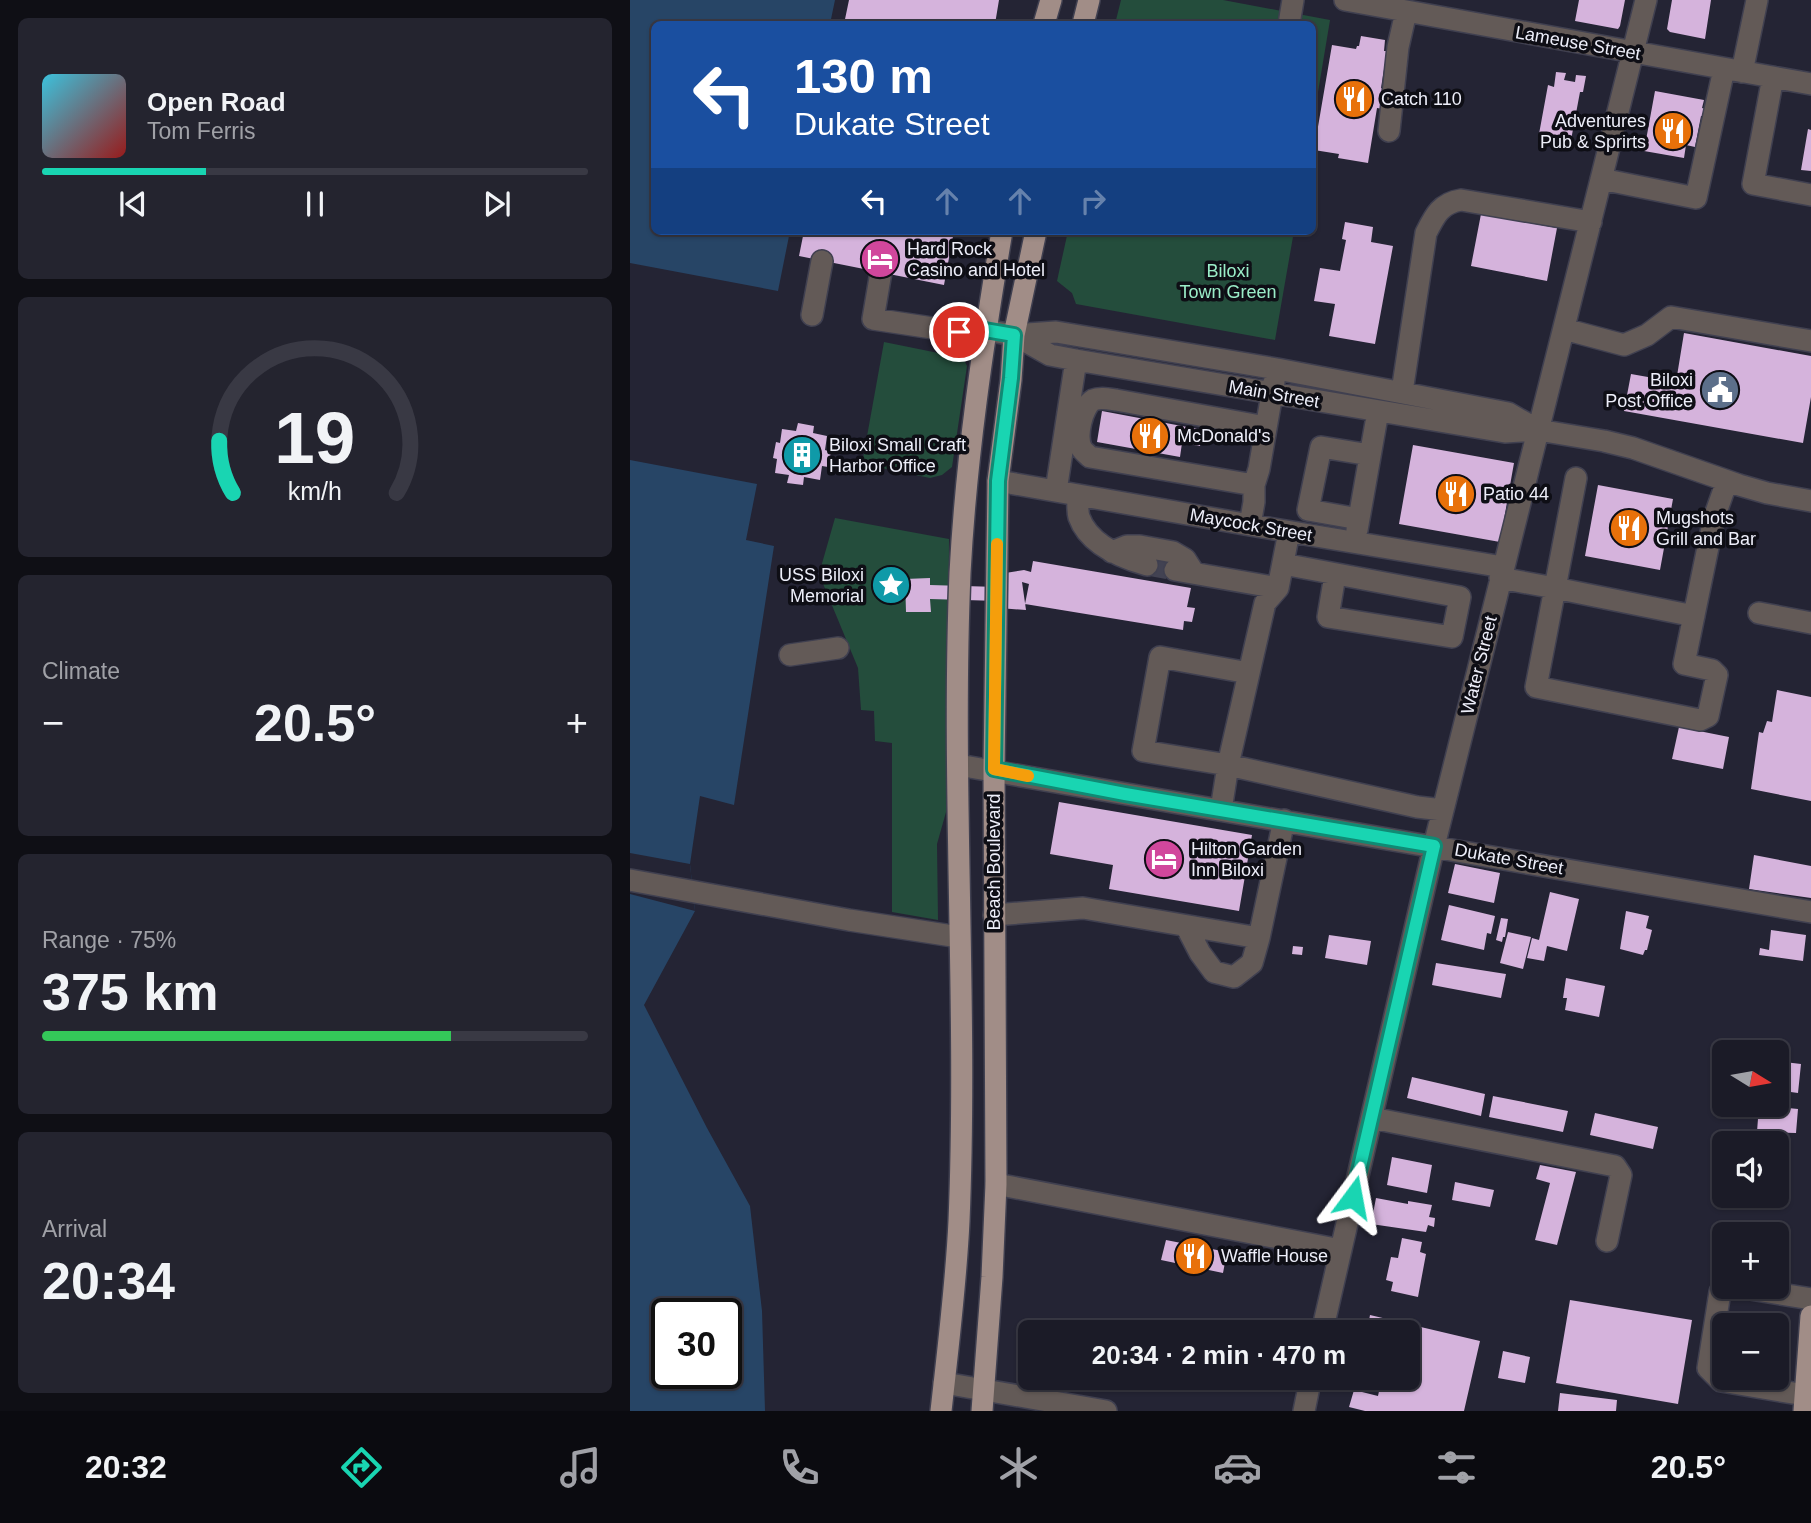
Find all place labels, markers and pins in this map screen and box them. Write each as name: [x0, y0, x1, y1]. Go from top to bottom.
restaurant icon: Catch 110: [1333, 78, 1375, 120]
place label: Catch 110: [1381, 89, 1462, 109]
restaurant icon: Adventures Pub & Sprirts: [1652, 110, 1694, 152]
place label: Adventures Pub & Sprirts: [1540, 111, 1646, 152]
hotel icon: Hard Rock Casino and Hotel: [859, 238, 901, 280]
place label: Hard Rock Casino and Hotel: [907, 239, 1045, 280]
pin: [929, 302, 989, 362]
public building icon: Biloxi Post Office: [1699, 369, 1741, 411]
place label: Biloxi Post Office: [1605, 370, 1693, 411]
restaurant icon: McDonald's: [1129, 415, 1171, 457]
place label: McDonald's: [1177, 426, 1270, 446]
building icon: Biloxi Small Craft Harbor Office: [781, 434, 823, 476]
place label: Biloxi Small Craft Harbor Office: [829, 435, 966, 476]
restaurant icon: Patio 44: [1435, 473, 1477, 515]
place label: Patio 44: [1483, 484, 1549, 504]
restaurant icon: Mugshots Grill and Bar: [1608, 507, 1650, 549]
place label: Mugshots Grill and Bar: [1656, 508, 1756, 549]
place icon: USS Biloxi Memorial: [870, 564, 912, 606]
place label: USS Biloxi Memorial: [779, 565, 864, 606]
hotel icon: Hilton Garden Inn Biloxi: [1143, 838, 1185, 880]
place label: Hilton Garden Inn Biloxi: [1191, 839, 1302, 880]
restaurant icon: Waffle House: [1173, 1235, 1215, 1277]
place label: Waffle House: [1221, 1246, 1328, 1266]

